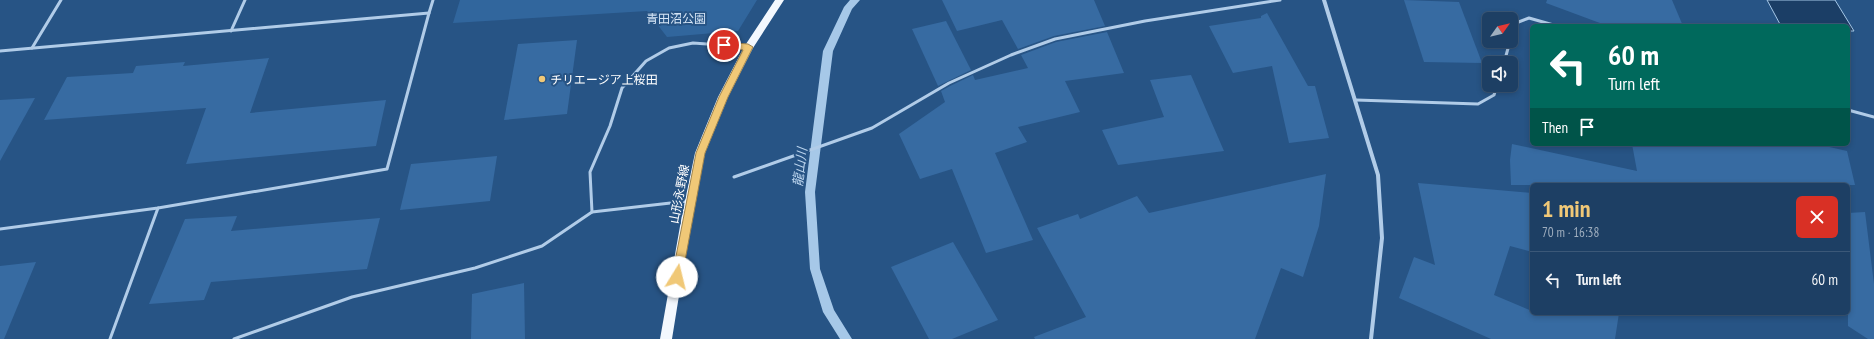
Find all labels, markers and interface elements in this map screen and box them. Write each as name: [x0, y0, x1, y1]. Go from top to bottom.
park label: 青田沼公園: [646, 11, 706, 26]
north arrow: [1482, 12, 1518, 48]
map controls: [1482, 12, 1518, 92]
pin: [707, 28, 741, 62]
icon: arrive: [713, 34, 735, 56]
text: 60 m: [1608, 36, 1659, 73]
icon: left: [1542, 40, 1594, 92]
button: sound: [1482, 56, 1518, 92]
place label: チリエージア上桜田: [550, 72, 658, 87]
text: Turn left: [1608, 72, 1660, 95]
marker: チリエージア上桜田: [537, 74, 547, 84]
icon: arrive: [1576, 116, 1598, 138]
text: Then: [1542, 118, 1568, 137]
water label: 龍山川: [789, 145, 811, 187]
street label: 山形永野線: [666, 163, 692, 225]
text: 1 min: [1542, 193, 1590, 224]
button: close: [1796, 196, 1838, 238]
text: 70 m · 16:38: [1542, 224, 1599, 241]
position arrow: [656, 256, 698, 298]
icon: left: [1542, 269, 1564, 291]
text: Turn left: [1576, 270, 1621, 289]
text: 60 m: [1812, 270, 1838, 289]

